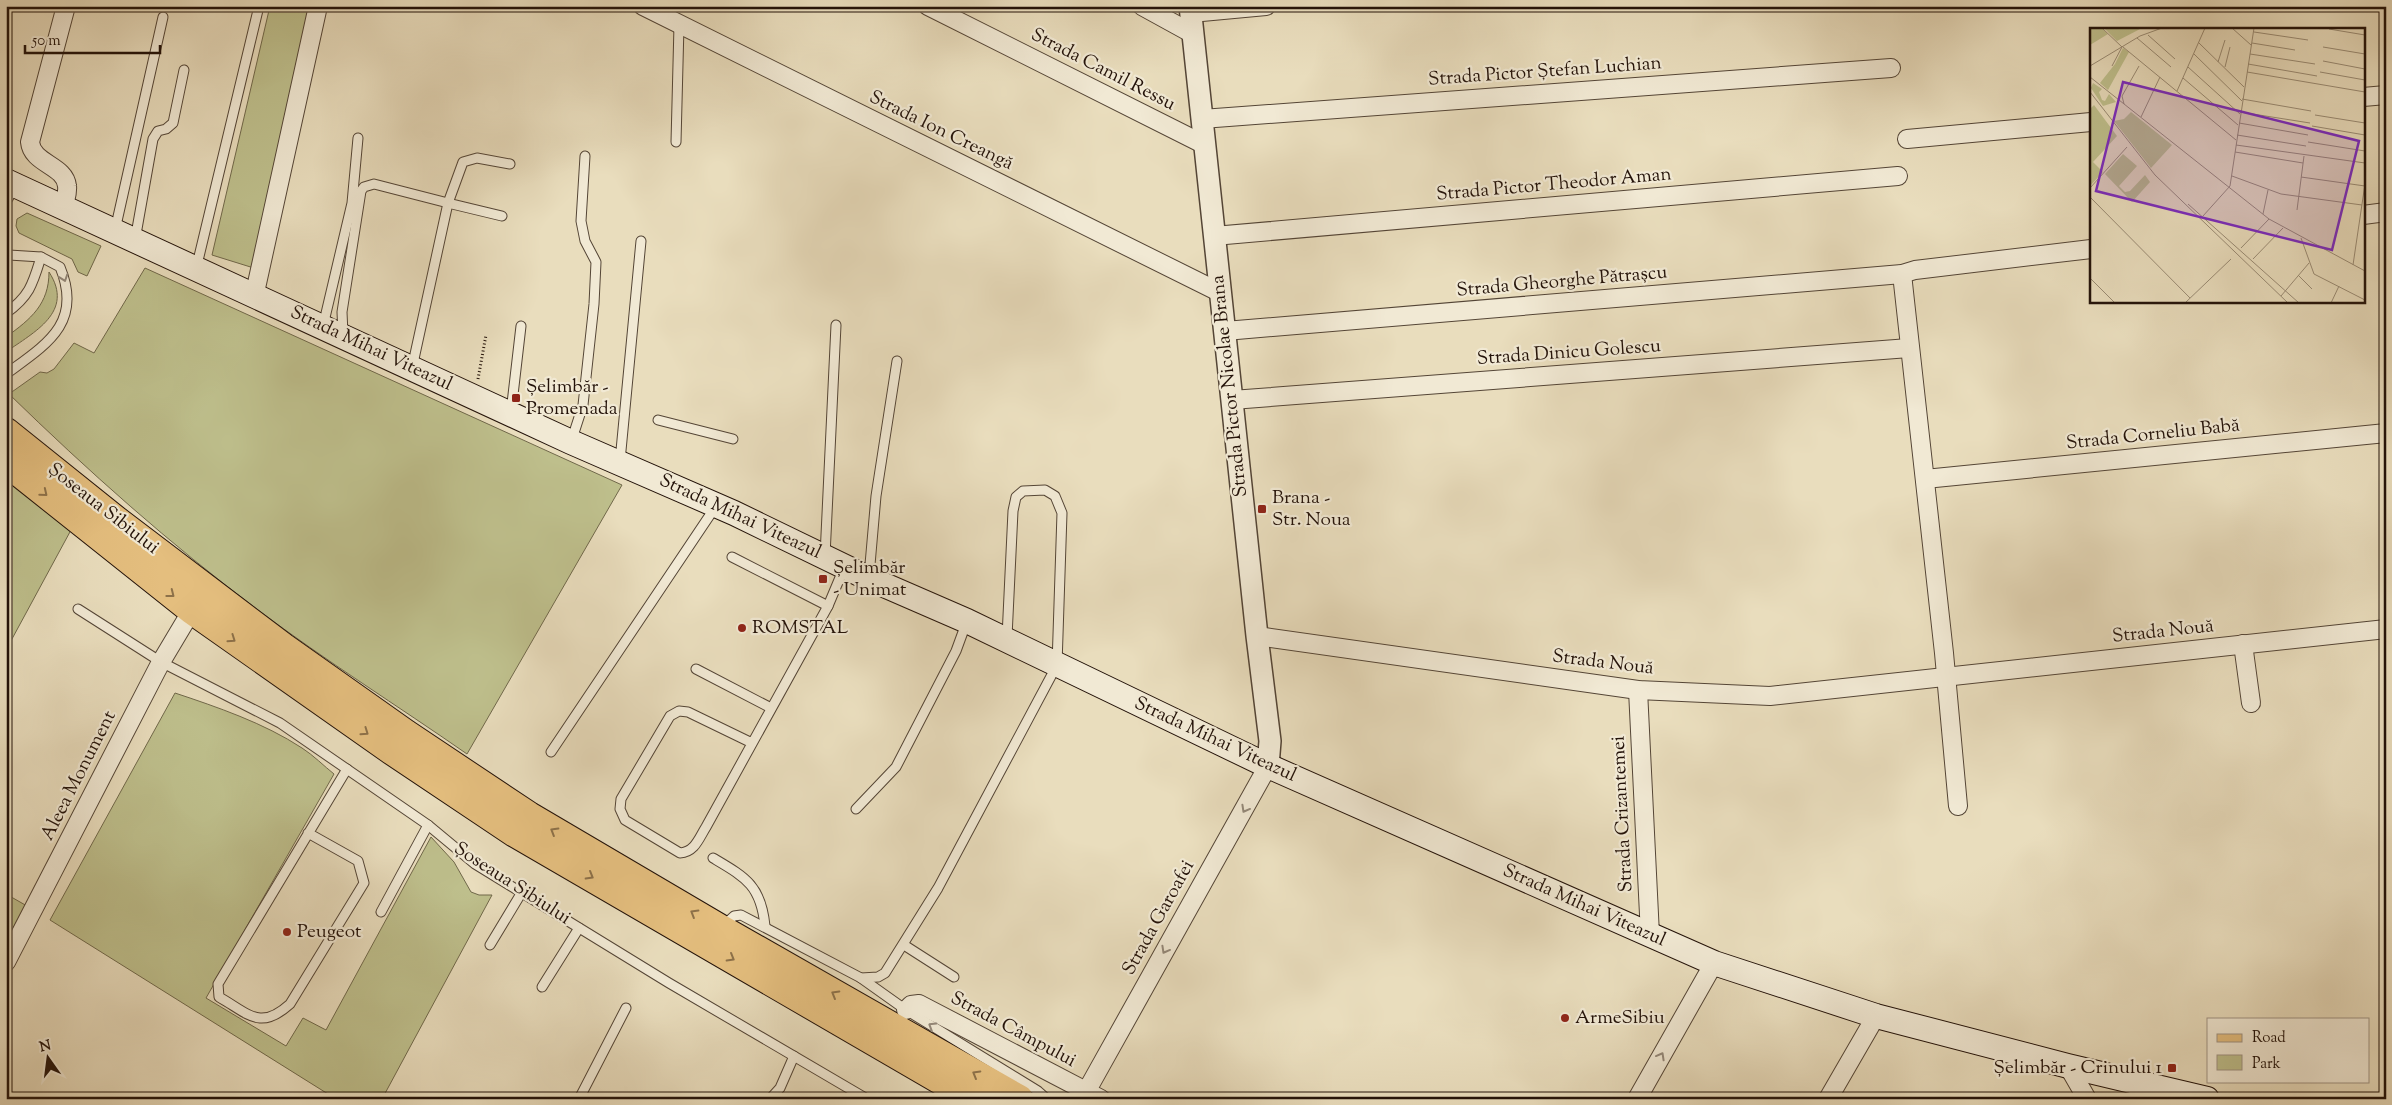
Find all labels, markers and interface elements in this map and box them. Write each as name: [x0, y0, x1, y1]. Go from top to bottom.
scale bar: [25, 22, 160, 54]
street label: Strada Camil Ressu: [1026, 22, 1180, 118]
inset map: [2090, 28, 2364, 302]
text: 50 m: [31, 31, 61, 52]
street label: Strada Pictor Ștefan Luchian: [1427, 50, 1663, 94]
street label: Strada Ion Creangă: [864, 84, 1018, 178]
street label: Strada Pictor Theodor Aman: [1435, 161, 1673, 209]
street label: Strada Gheorghe Pătrașcu: [1456, 259, 1669, 305]
one-way arrow: [59, 273, 69, 282]
street label: Strada Pictor Nicolae Brana: [1205, 273, 1255, 498]
street label: Strada Mihai Viteazul: [285, 300, 457, 398]
street label: Strada Dinicu Golescu: [1476, 333, 1662, 373]
place label: Șelimbăr - Promenada: [526, 374, 618, 423]
marker: Șelimbăr - Promenada: [510, 392, 522, 404]
street label: Strada Corneliu Babă: [2065, 412, 2241, 458]
street label: Șoseaua Sibiului: [42, 457, 164, 561]
street label: Strada Mihai Viteazul: [654, 468, 826, 566]
place label: Brana - Str. Noua: [1272, 485, 1351, 534]
one-way arrow: [38, 488, 47, 497]
marker: Brana - Str. Noua: [1256, 503, 1268, 515]
place label: Șelimbăr - Unimat: [833, 555, 907, 604]
marker: Șelimbăr - Unimat: [817, 573, 829, 585]
one-way arrow: [165, 588, 175, 597]
street label: Strada Nouă: [2111, 613, 2215, 651]
place label: ROMSTAL: [752, 615, 849, 642]
marker: ROMSTAL: [736, 622, 748, 634]
one-way arrow: [226, 633, 236, 642]
street label: Strada Nouă: [1551, 643, 1655, 683]
street label: Strada Mihai Viteazul: [1129, 691, 1301, 789]
street label: Aleea Monument: [35, 706, 124, 846]
one-way arrow: [359, 726, 369, 735]
street label: Strada Crizantemei: [1605, 735, 1641, 893]
one-way arrow: [1241, 803, 1251, 812]
one-way arrow: [551, 827, 560, 837]
street label: Șoseaua Sibiului: [448, 836, 576, 932]
street label: Strada Garoafei: [1116, 856, 1202, 980]
street label: Strada Mihai Viteazul: [1498, 858, 1670, 954]
one-way arrow: [585, 870, 594, 880]
one-way arrow: [691, 910, 700, 920]
place label: Peugeot: [297, 919, 362, 946]
marker: Peugeot: [281, 926, 293, 938]
one-way arrow: [1161, 945, 1171, 954]
one-way arrow: [725, 952, 734, 962]
street label: Strada Câmpului: [945, 985, 1081, 1075]
one-way arrow: [832, 990, 841, 1000]
place label: ArmeSibiu: [1575, 1005, 1665, 1032]
marker: ArmeSibiu: [1559, 1012, 1571, 1024]
legend: [2207, 1018, 2370, 1082]
one-way arrow: [929, 1022, 938, 1032]
text: Road: [2252, 1028, 2286, 1049]
north arrow: [22, 1032, 72, 1082]
text: N: [37, 1036, 53, 1058]
one-way arrow: [1655, 1053, 1665, 1062]
text: Park: [2252, 1054, 2281, 1075]
place label: Șelimbăr - Crinului 1: [1994, 1055, 2163, 1082]
marker: Șelimbăr - Crinului 1: [2166, 1062, 2178, 1074]
one-way arrow: [973, 1071, 982, 1081]

